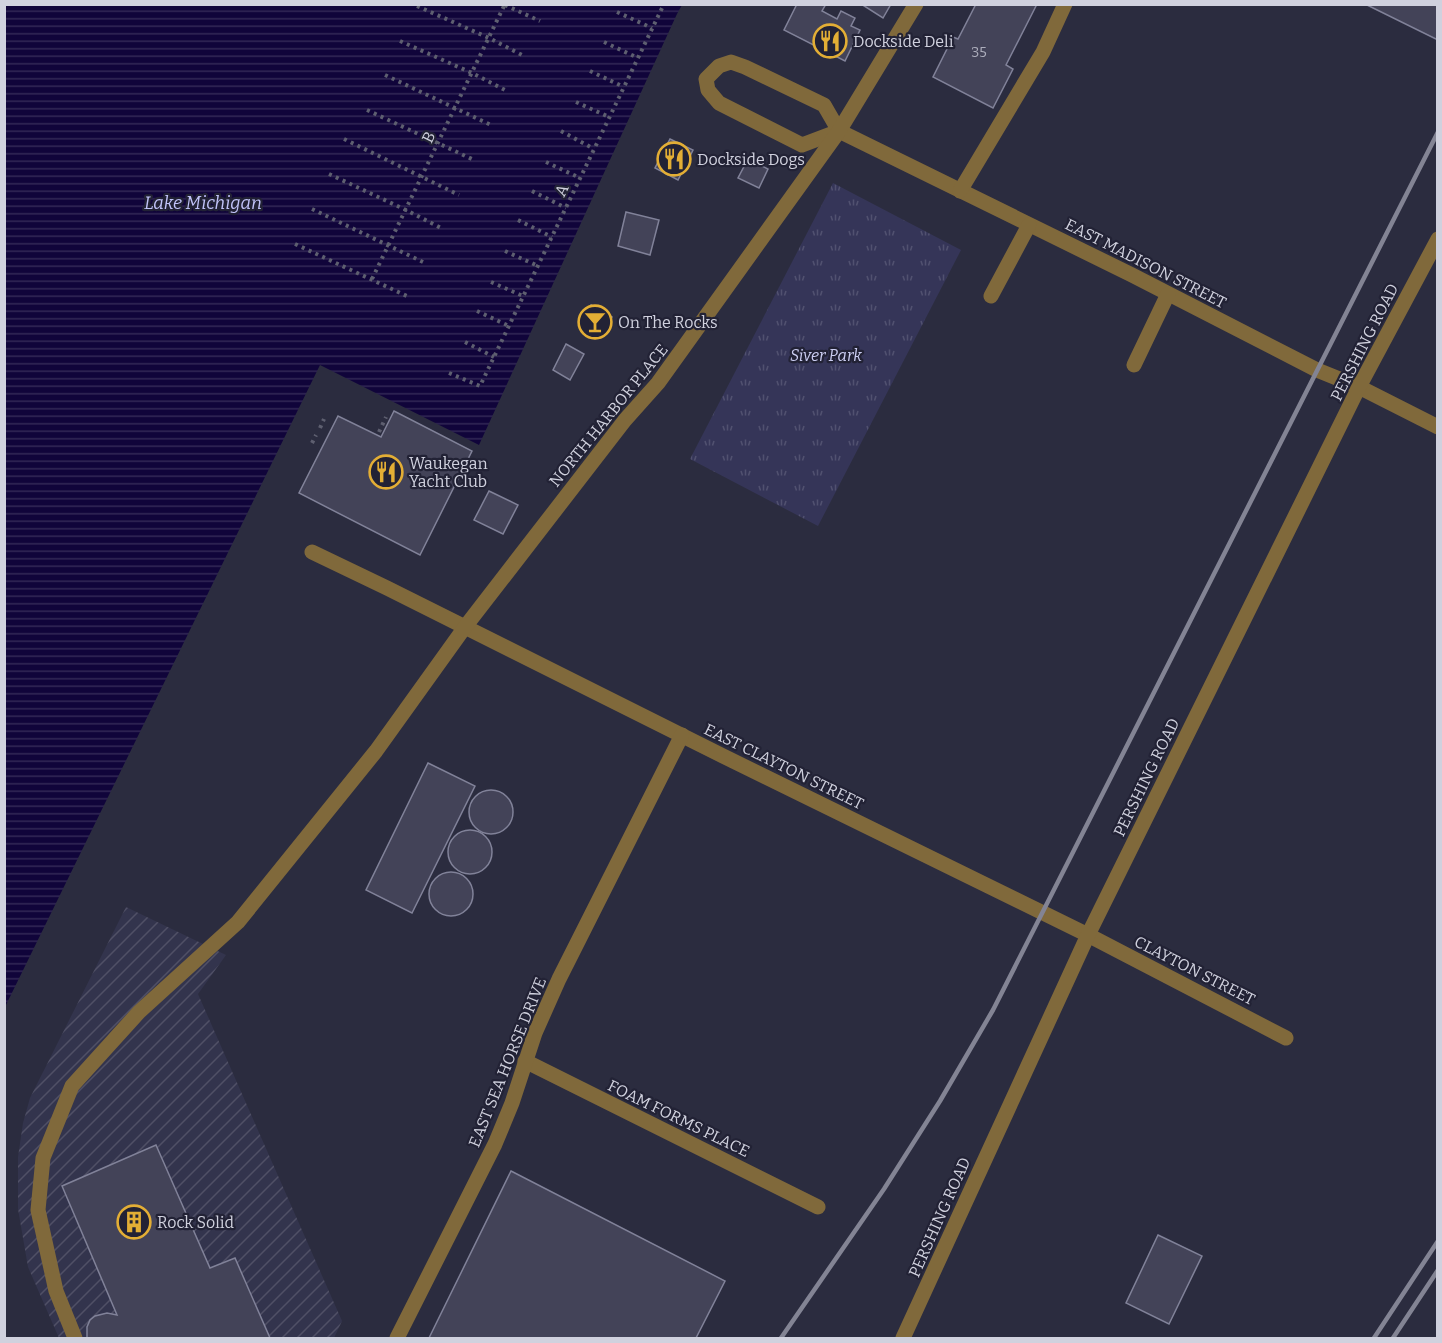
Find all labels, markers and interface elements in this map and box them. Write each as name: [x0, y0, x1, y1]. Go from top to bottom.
restaurant icon: Dockside Deli: [812, 23, 848, 59]
place label: Dockside Deli: [853, 32, 954, 51]
house number: 35: [971, 44, 987, 61]
street label: B: [418, 128, 439, 146]
restaurant icon: Dockside Dogs: [656, 141, 692, 177]
place label: Dockside Dogs: [697, 150, 805, 169]
street label: A: [550, 180, 573, 199]
water label: Lake Michigan: [144, 192, 262, 214]
street label: EAST MADISON STREET: [1062, 215, 1230, 312]
street label: PERSHING ROAD: [1327, 280, 1402, 404]
bar icon: On The Rocks: [577, 304, 613, 340]
place label: On The Rocks: [618, 313, 718, 332]
street label: NORTH HARBOR PLACE: [545, 340, 672, 490]
park label: Siver Park: [790, 346, 862, 365]
restaurant icon: Waukegan Yacht Club: [368, 454, 404, 490]
place label: Waukegan Yacht Club: [409, 454, 488, 491]
street label: PERSHING ROAD: [1110, 715, 1183, 839]
street label: EAST CLAYTON STREET: [701, 720, 867, 813]
street label: CLAYTON STREET: [1131, 932, 1258, 1009]
street label: EAST SEA HORSE DRIVE: [465, 974, 550, 1150]
street label: FOAM FORMS PLACE: [605, 1076, 753, 1161]
street label: PERSHING ROAD: [905, 1154, 974, 1280]
building icon: Rock Solid: [116, 1204, 152, 1240]
place label: Rock Solid: [157, 1213, 235, 1232]

